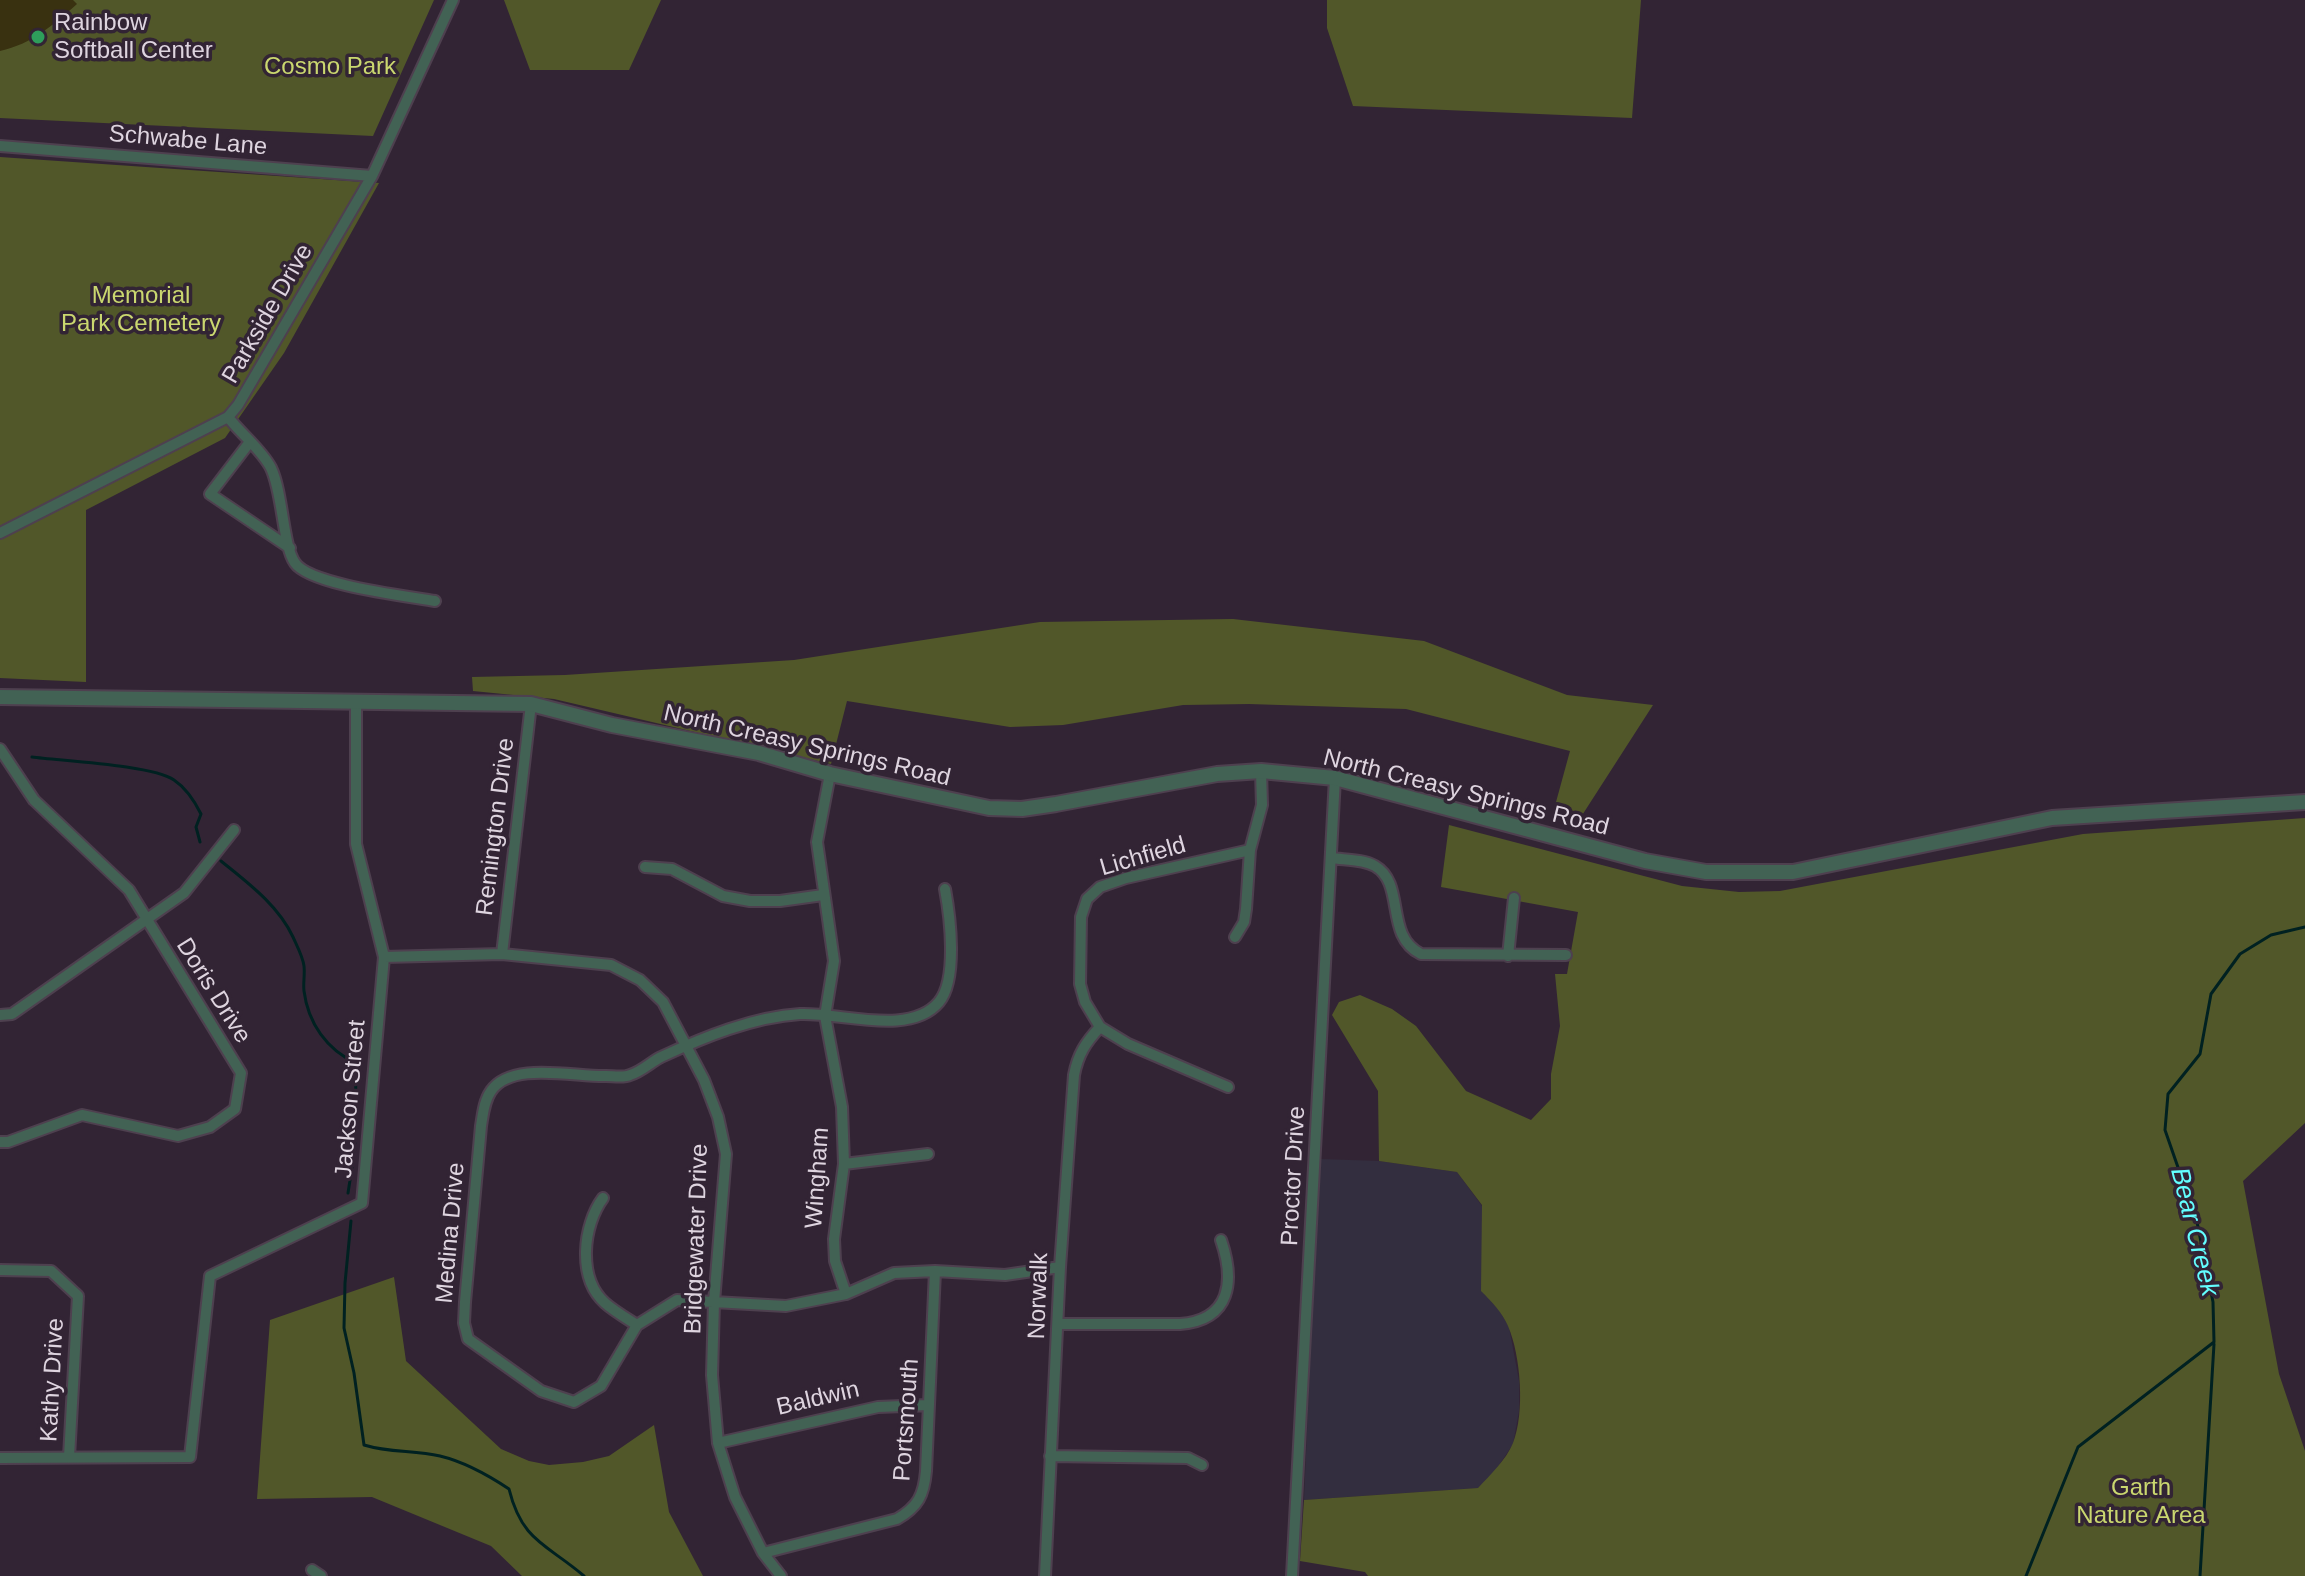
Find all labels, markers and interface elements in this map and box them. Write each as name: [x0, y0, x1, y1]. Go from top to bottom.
place label: Rainbow Softball Center: [54, 9, 213, 65]
marker: Rainbow Softball Center: [29, 28, 47, 46]
park label: Cosmo Park: [264, 53, 396, 81]
street label: Schwabe Lane: [108, 120, 268, 162]
street label: Parkside Drive: [217, 239, 319, 389]
park label: Memorial Park Cemetery: [61, 282, 221, 338]
street label: North Creasy Springs Road: [661, 699, 953, 793]
street label: Remington Drive: [471, 737, 521, 917]
street label: North Creasy Springs Road: [1320, 744, 1612, 842]
street label: Lichfield: [1097, 831, 1189, 883]
street label: Doris Drive: [169, 933, 257, 1049]
street label: Jackson Street: [330, 1019, 372, 1179]
street label: Proctor Drive: [1276, 1105, 1312, 1247]
street label: Wingham: [800, 1126, 836, 1230]
street label: Bridgewater Drive: [679, 1143, 715, 1335]
street label: Medina Drive: [430, 1161, 472, 1305]
water label: Bear Creek: [2163, 1164, 2225, 1300]
street label: Norwalk: [1023, 1252, 1055, 1340]
street label: Kathy Drive: [35, 1317, 71, 1443]
street label: Portsmouth: [888, 1358, 926, 1482]
street label: Baldwin: [774, 1376, 862, 1422]
park label: Garth Nature Area: [2076, 1474, 2206, 1530]

